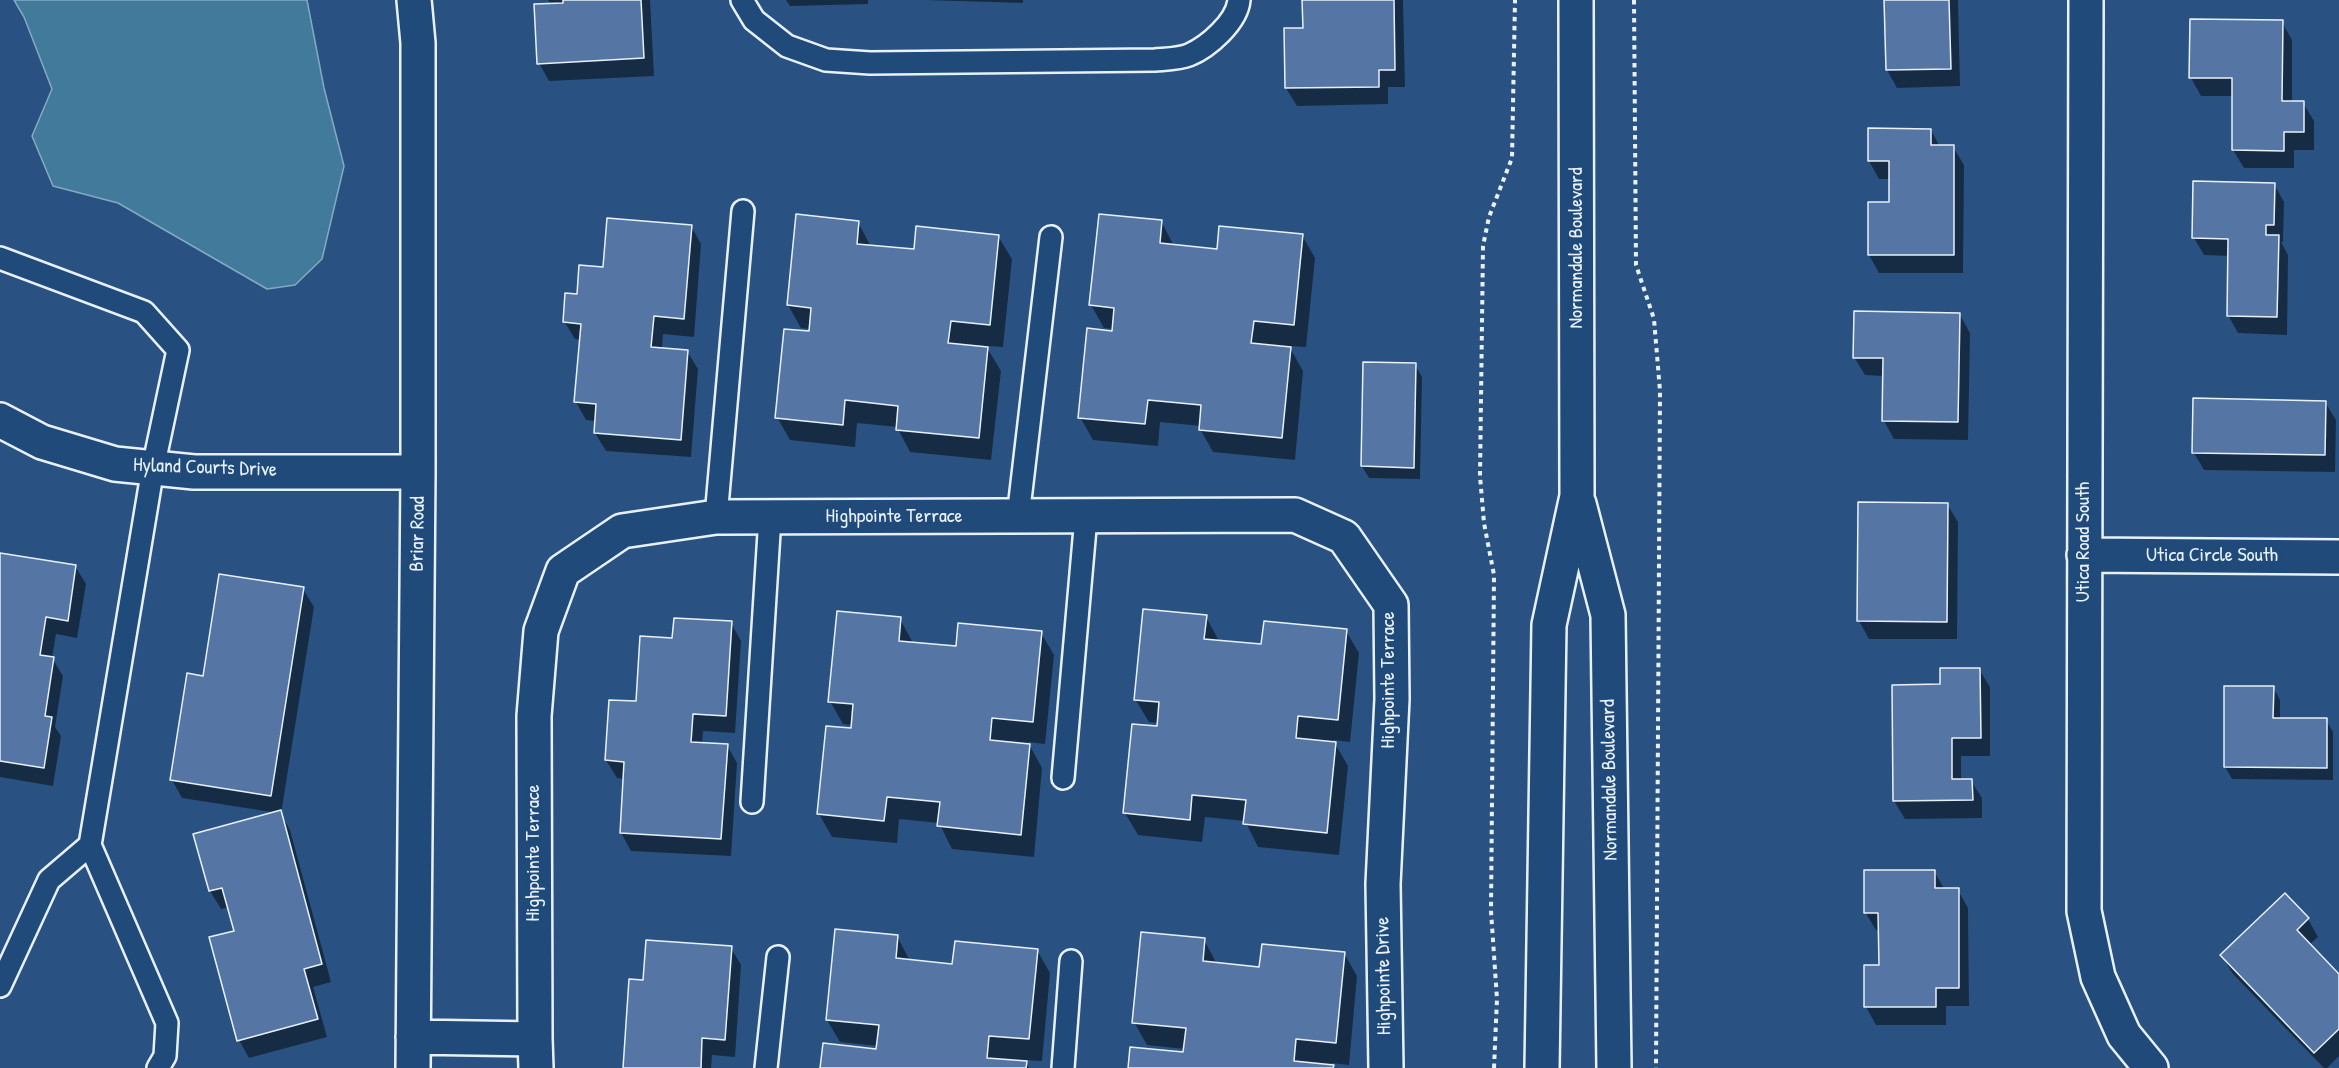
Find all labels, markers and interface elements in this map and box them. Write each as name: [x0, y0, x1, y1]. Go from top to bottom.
street label: Normandale Boulevard: [1565, 167, 1589, 329]
street label: Hyland Courts Drive: [133, 453, 277, 483]
street label: Utica Road South: [2072, 482, 2096, 602]
street label: Briar Road: [405, 496, 431, 572]
street label: Highpointe Terrace: [826, 505, 962, 529]
street label: Utica Circle South: [2146, 544, 2278, 568]
street label: Highpointe Terrace: [1377, 612, 1401, 748]
street label: Normandale Boulevard: [1597, 699, 1623, 861]
street label: Highpointe Terrace: [522, 785, 546, 921]
street label: Highpointe Drive: [1371, 917, 1397, 1035]

